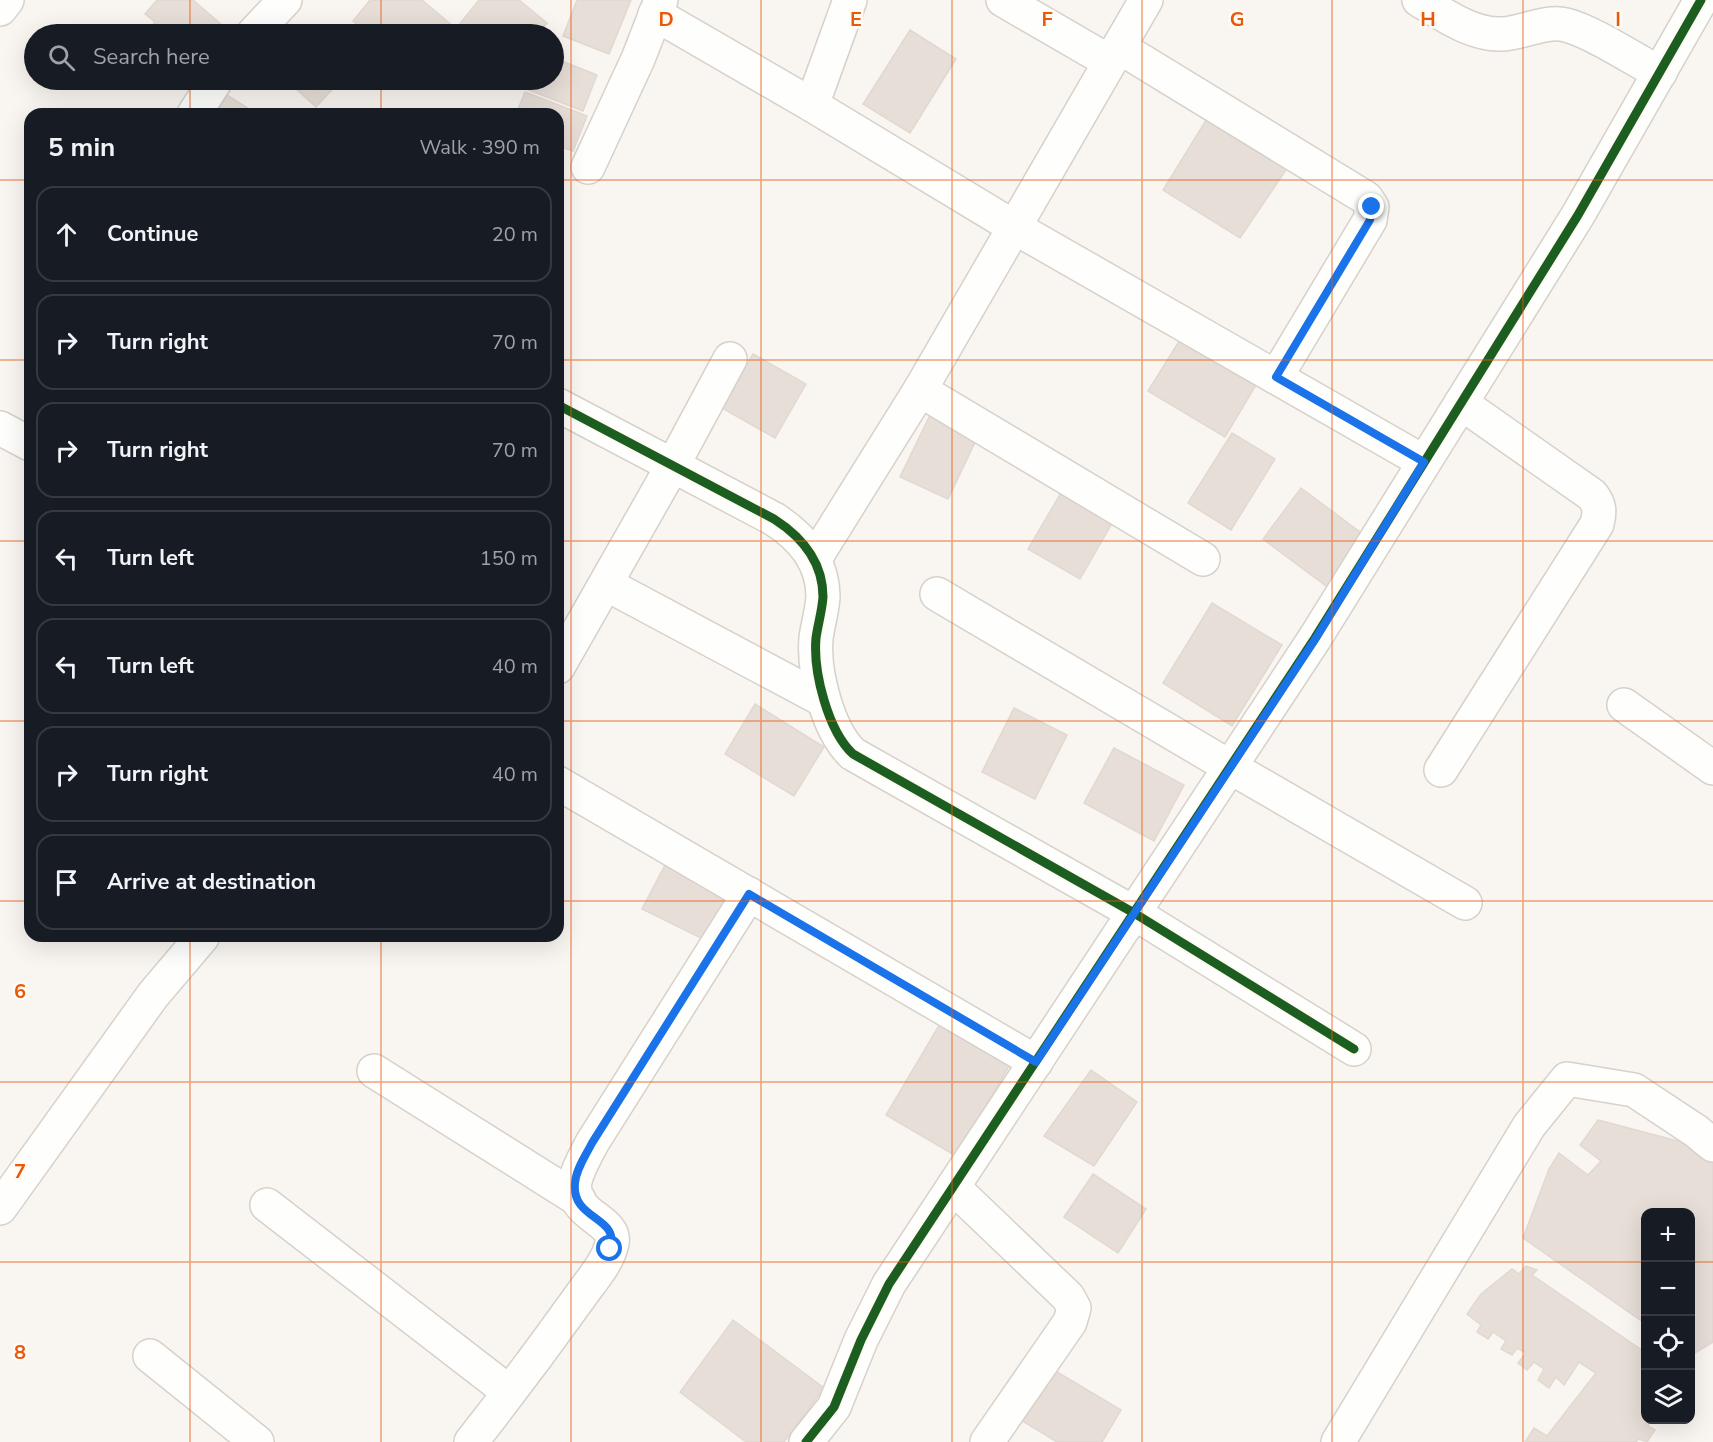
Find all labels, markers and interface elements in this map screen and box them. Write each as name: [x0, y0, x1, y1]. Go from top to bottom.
text: D: [658, 6, 674, 33]
text: E: [850, 6, 862, 33]
text: F: [1041, 6, 1053, 33]
text: G: [1230, 6, 1244, 33]
text: H: [1420, 6, 1436, 33]
text: I: [1615, 6, 1621, 33]
search box: [24, 24, 564, 90]
icon: search: [45, 41, 78, 74]
text: Search here: [93, 42, 210, 72]
text: 5 min: [48, 130, 115, 165]
text: Walk · 390 m: [420, 134, 540, 161]
route end: [1358, 193, 1384, 219]
icon: ahead: [50, 218, 83, 251]
text: Continue: [107, 219, 198, 249]
text: 20 m: [492, 221, 538, 248]
icon: right: [50, 326, 83, 359]
text: Turn right: [107, 327, 208, 357]
text: 70 m: [492, 329, 538, 356]
icon: right: [50, 434, 83, 467]
text: Turn right: [107, 435, 208, 465]
text: 70 m: [492, 437, 538, 464]
icon: left: [50, 542, 83, 575]
text: Turn left: [107, 543, 194, 573]
text: 150 m: [480, 545, 538, 572]
icon: left: [50, 650, 83, 683]
text: Turn left: [107, 651, 194, 681]
text: 40 m: [492, 653, 538, 680]
icon: right: [50, 758, 83, 791]
text: Turn right: [107, 759, 208, 789]
text: 40 m: [492, 761, 538, 788]
icon: arrive: [50, 866, 83, 899]
text: Arrive at destination: [107, 867, 316, 897]
text: 6: [14, 978, 26, 1005]
text: 7: [14, 1158, 26, 1185]
map controls: [1641, 1208, 1695, 1424]
button: +: [1641, 1208, 1695, 1262]
route start: [596, 1235, 622, 1261]
button: −: [1641, 1262, 1695, 1316]
button: locate: [1641, 1316, 1695, 1370]
text: 8: [14, 1339, 26, 1366]
button: layers: [1641, 1370, 1695, 1424]

